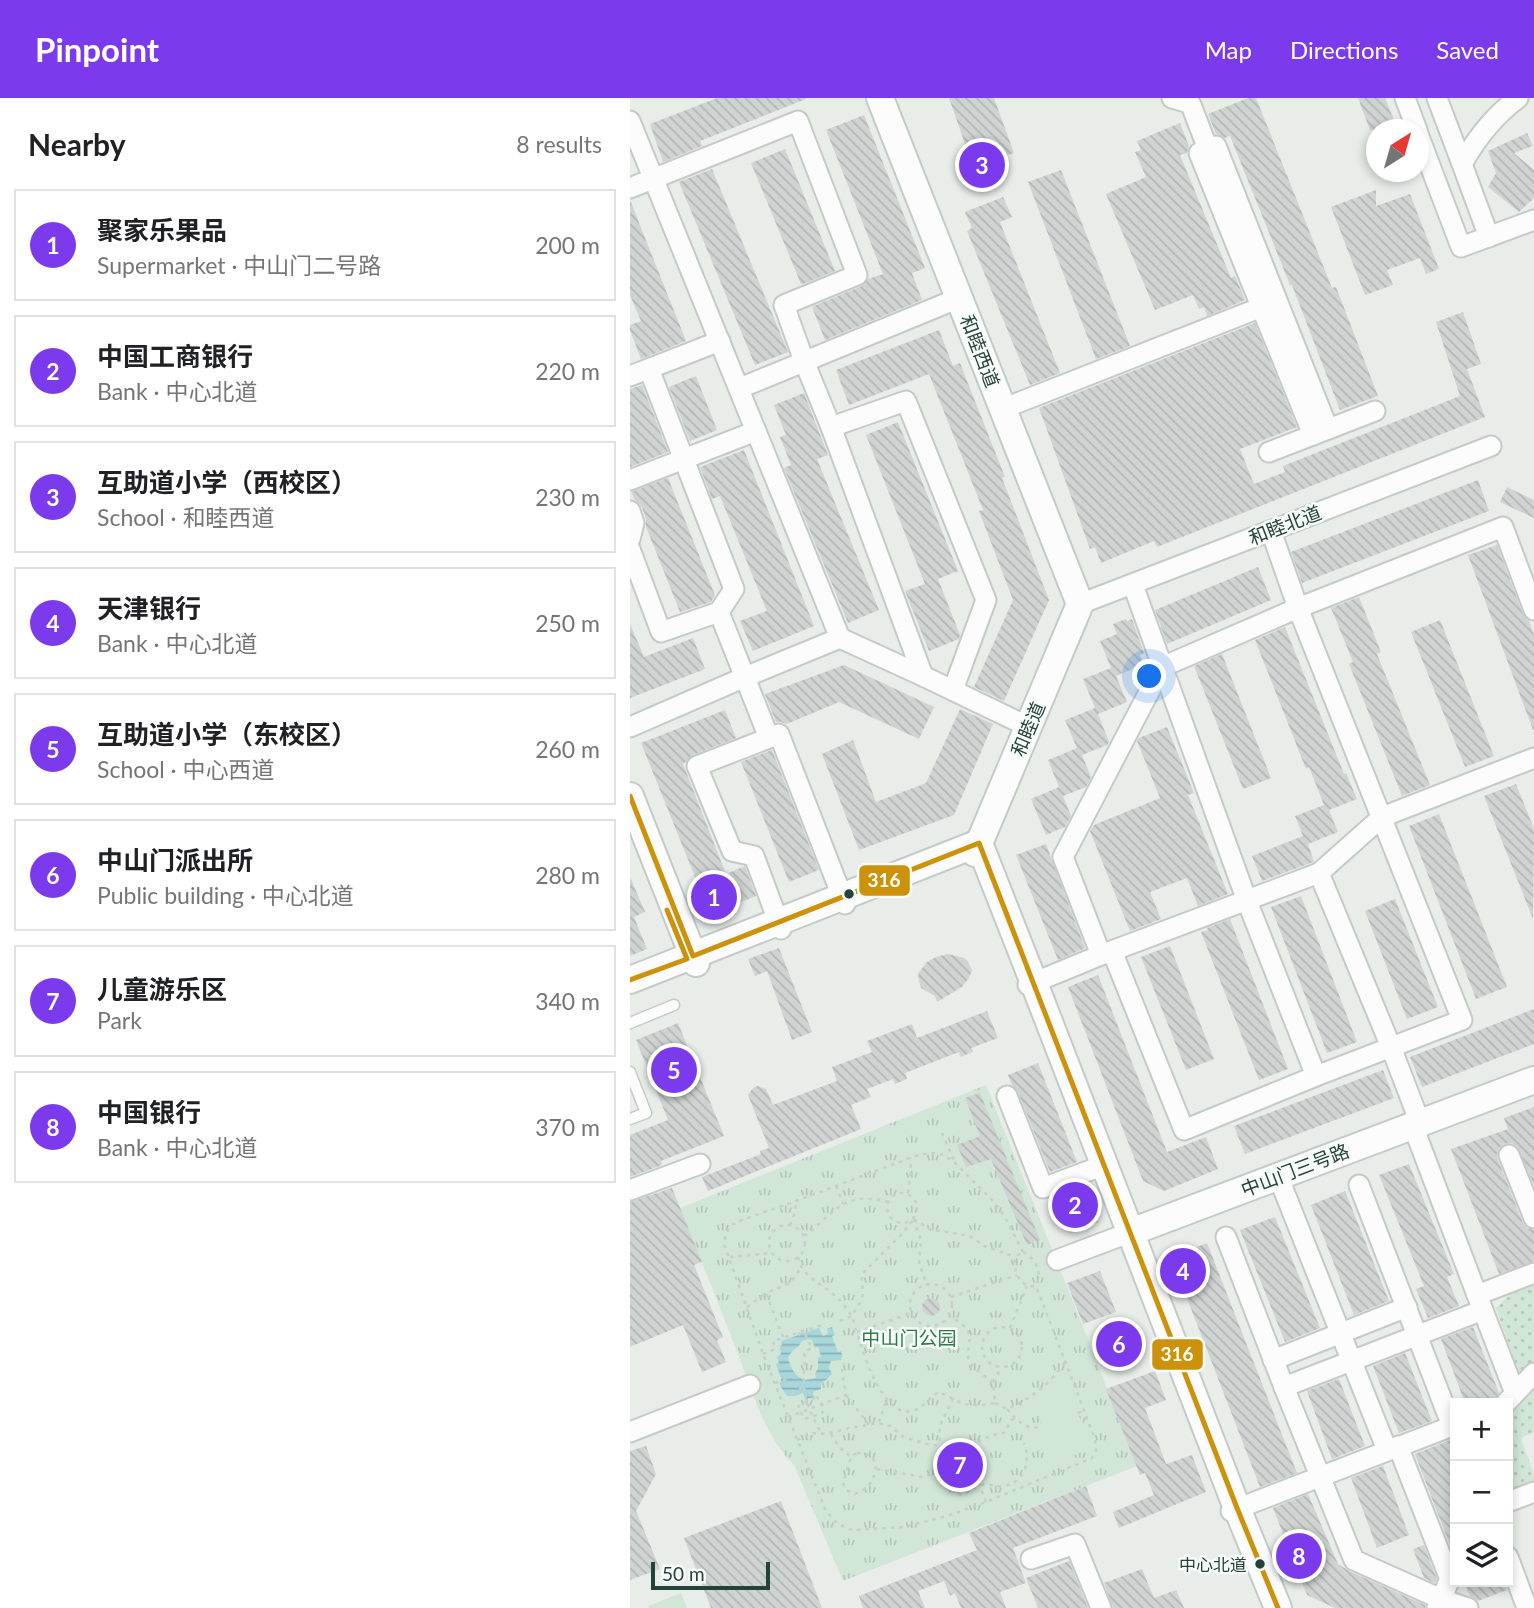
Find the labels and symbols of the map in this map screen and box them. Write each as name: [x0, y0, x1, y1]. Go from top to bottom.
north arrow: [1366, 119, 1429, 182]
pin: 3: [959, 139, 1005, 191]
street label: 和睦西道: [956, 311, 1005, 390]
street label: 和睦北道: [1245, 500, 1324, 549]
your location: [1132, 659, 1166, 693]
street label: 和睦道: [1006, 698, 1049, 760]
line badge: 316: [858, 864, 911, 897]
text: 316: [867, 868, 901, 891]
pin: 1: [691, 871, 737, 923]
unlabelled marker: [842, 887, 856, 901]
pin: 5: [651, 1044, 697, 1096]
street label: 中山门三号路: [1237, 1138, 1352, 1201]
pin: 2: [1052, 1179, 1098, 1231]
pin: 4: [1160, 1245, 1206, 1297]
pin: 6: [1096, 1318, 1142, 1370]
park label: 中山门公园: [861, 1326, 957, 1349]
line badge: 316: [1151, 1338, 1204, 1371]
text: 316: [1160, 1342, 1194, 1365]
pin: 7: [937, 1439, 983, 1491]
pin: 8: [1276, 1530, 1322, 1582]
place label: 中心北道: [1179, 1554, 1247, 1575]
marker: 中心北道: [1253, 1557, 1267, 1571]
scale bar: [651, 1559, 770, 1591]

